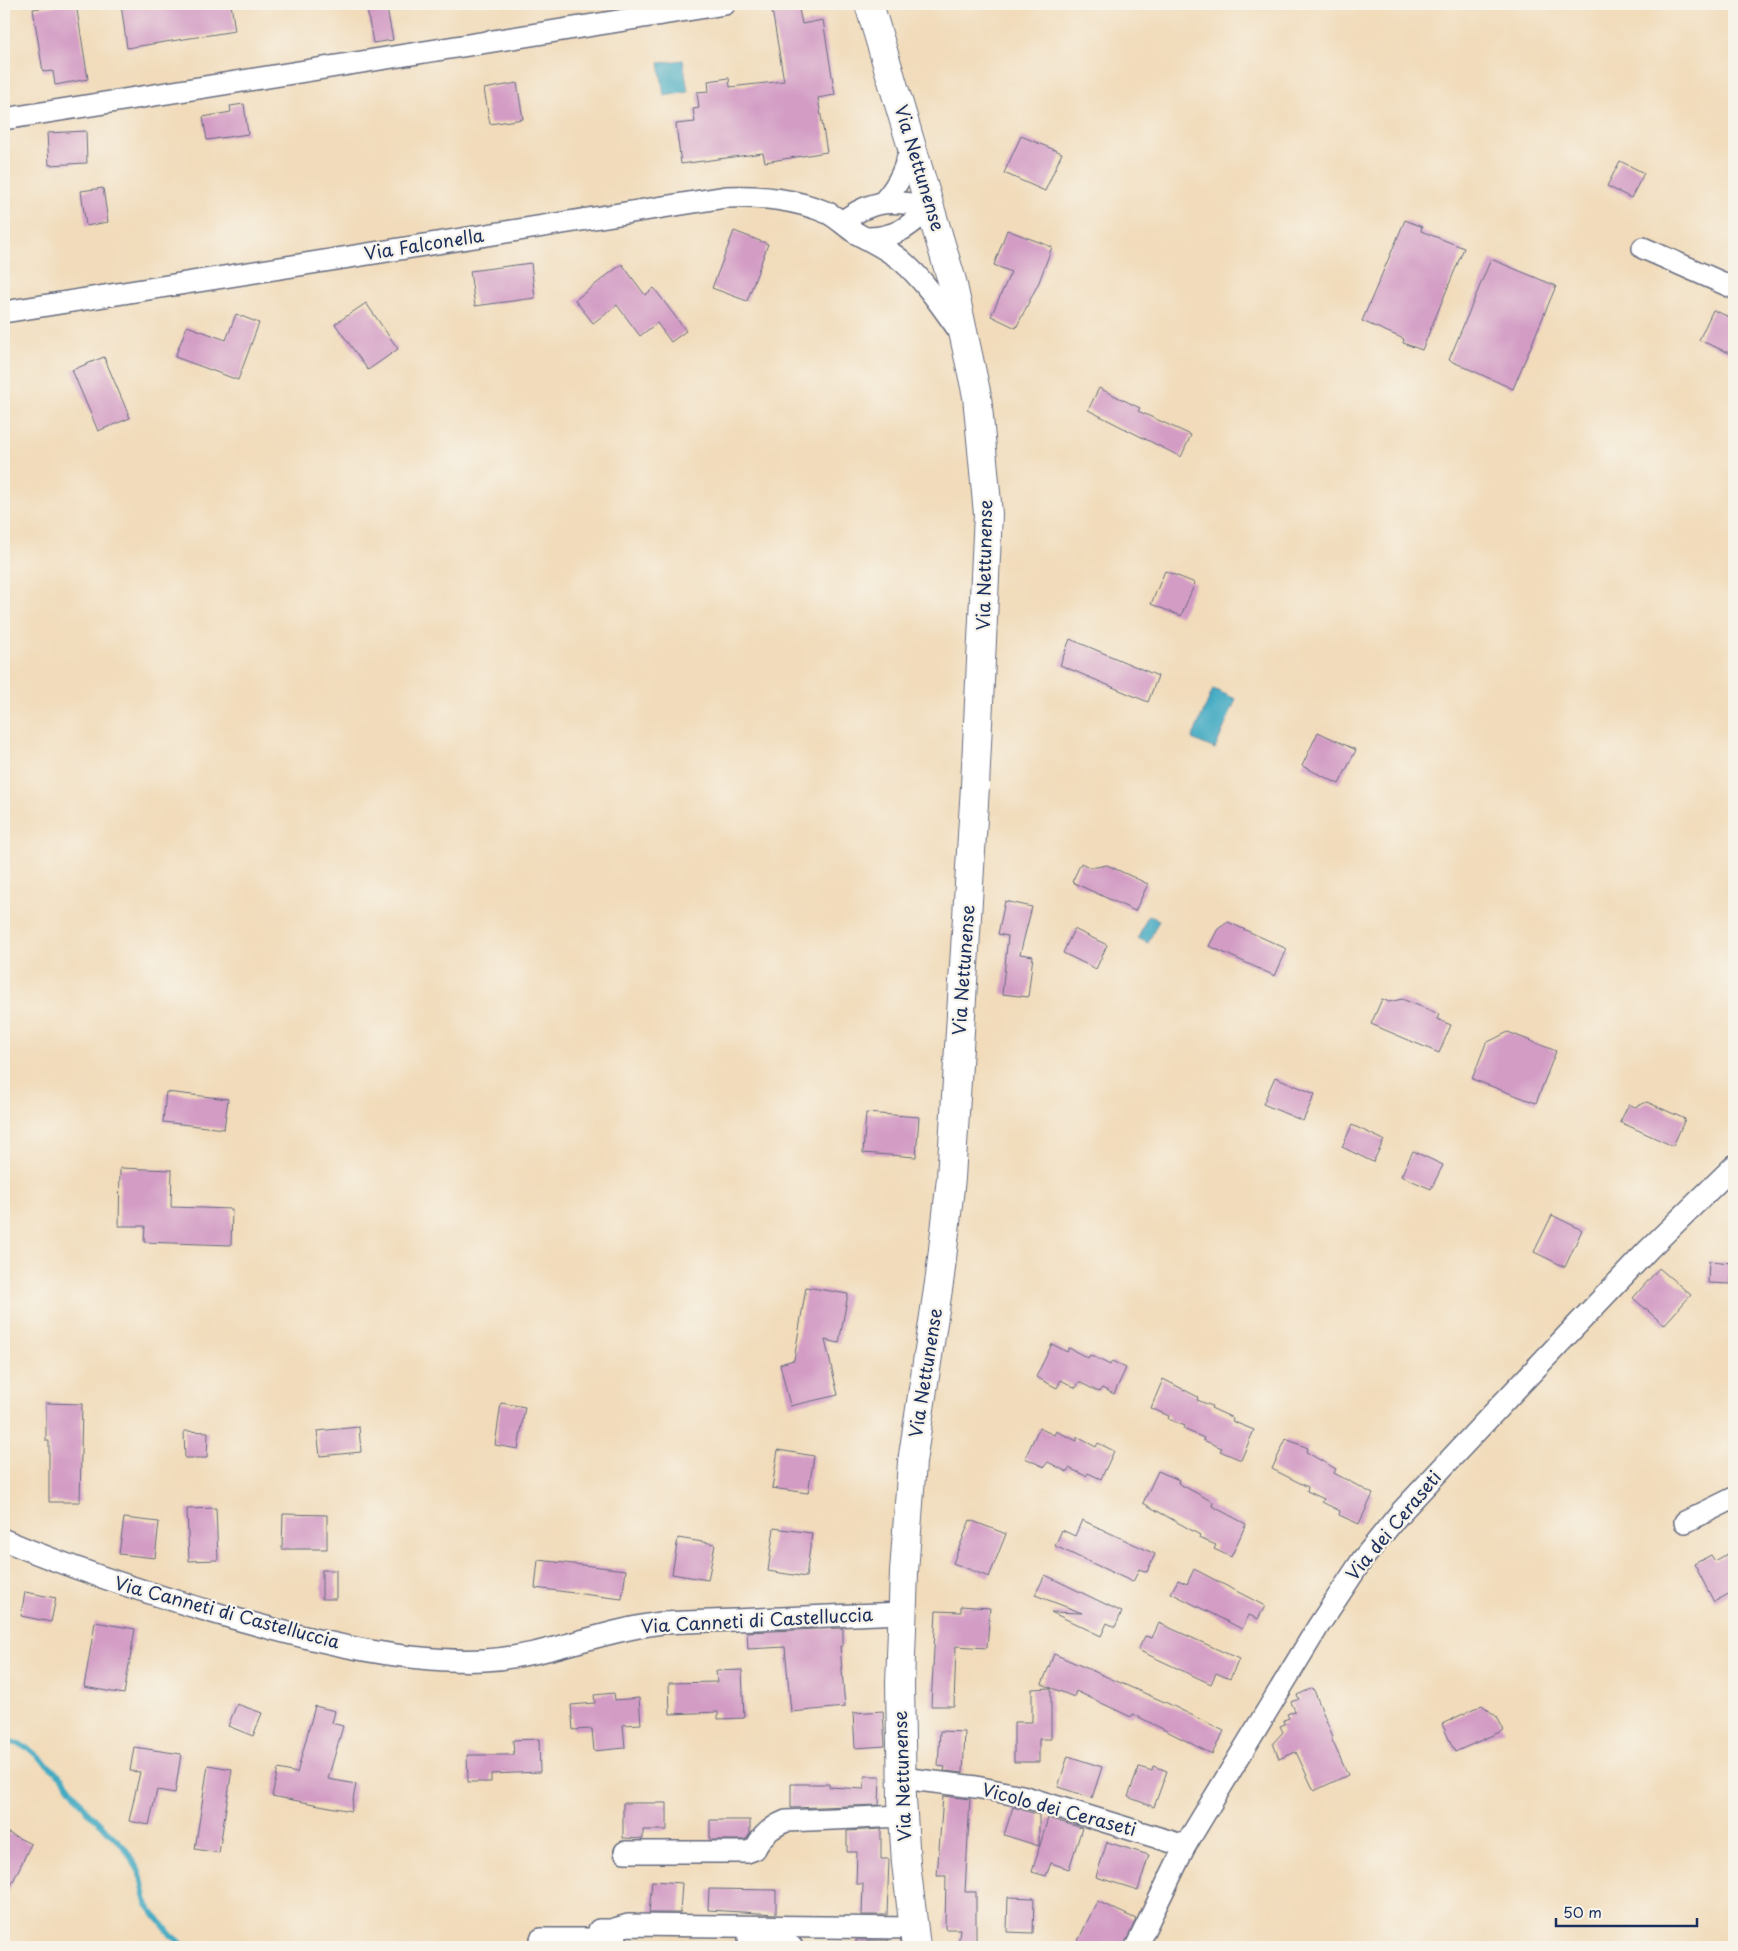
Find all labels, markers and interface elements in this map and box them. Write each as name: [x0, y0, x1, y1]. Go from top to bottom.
street label: Via Nettunense: [888, 101, 953, 234]
street label: Via Falconella: [362, 221, 486, 266]
street label: Via Nettunense: [969, 499, 998, 631]
street label: Via Nettunense: [944, 904, 981, 1036]
street label: Via Nettunense: [901, 1306, 948, 1439]
street label: Via dei Ceraseti: [1339, 1464, 1447, 1586]
street label: Via Canneti di Castelluccia: [112, 1568, 343, 1655]
street label: Via Canneti di Castelluccia: [640, 1600, 874, 1639]
street label: Via Nettunense: [886, 1710, 917, 1842]
street label: Vicolo dei Ceraseti: [979, 1775, 1140, 1842]
scale bar: [1556, 1896, 1697, 1928]
text: 50 m: [1563, 1900, 1602, 1923]

